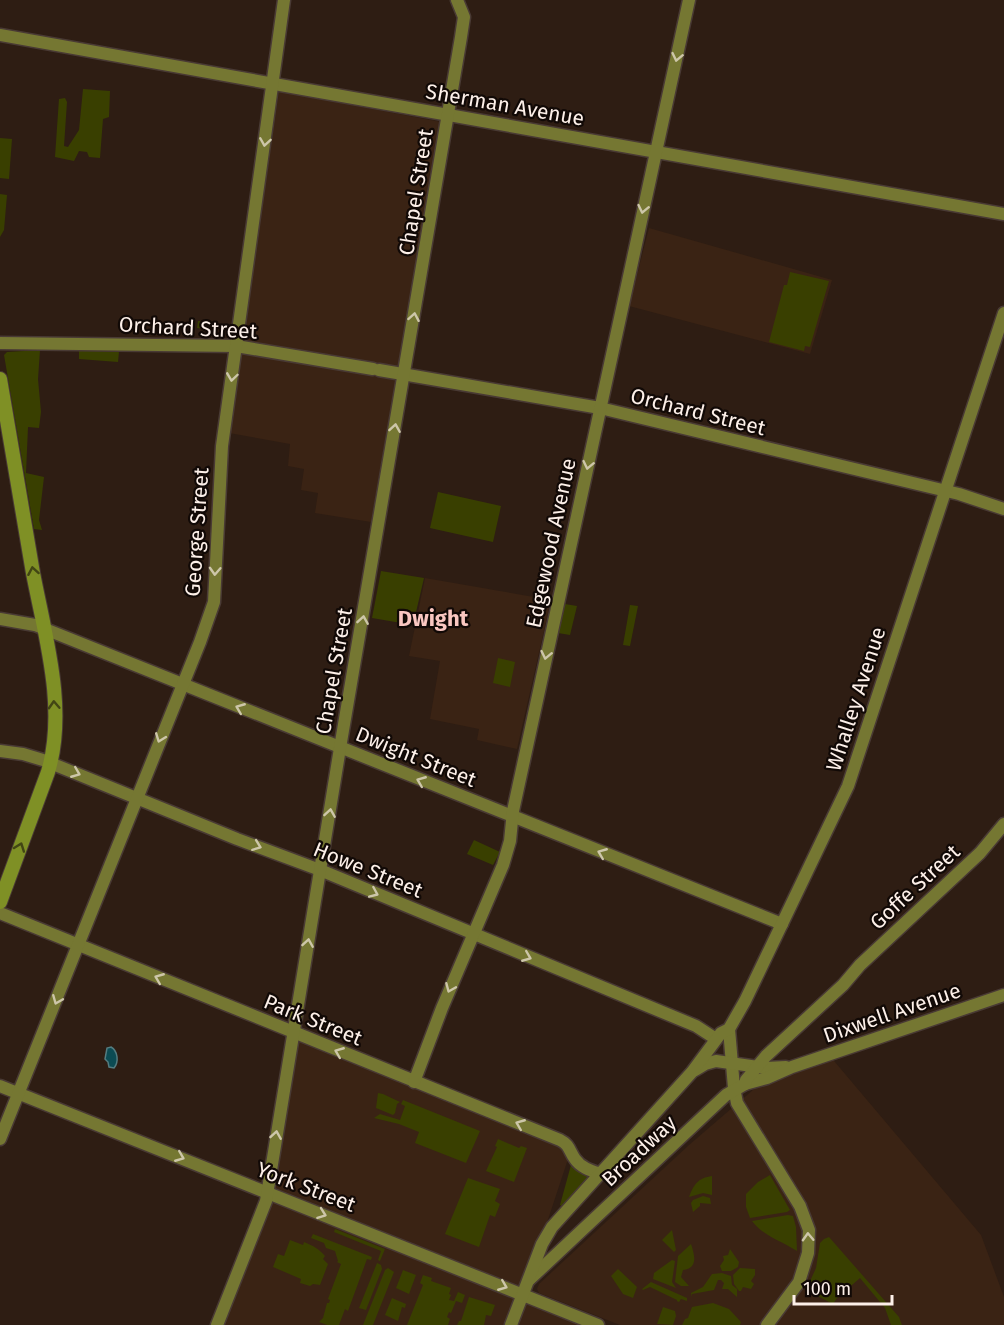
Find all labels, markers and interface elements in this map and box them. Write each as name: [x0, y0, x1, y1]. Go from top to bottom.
one-way arrow: [671, 52, 684, 62]
street label: Sherman Avenue: [424, 78, 586, 132]
street label: Chapel Street: [393, 126, 439, 257]
one-way arrow: [260, 138, 272, 147]
one-way arrow: [638, 204, 651, 214]
street label: Orchard Street: [118, 311, 258, 345]
one-way arrow: [407, 312, 420, 322]
one-way arrow: [226, 372, 238, 381]
street label: Orchard Street: [628, 383, 769, 441]
one-way arrow: [389, 424, 401, 433]
street label: Edgewood Avenue: [520, 456, 582, 630]
one-way arrow: [582, 459, 595, 469]
street label: George Street: [180, 466, 215, 597]
one-way arrow: [27, 566, 40, 576]
one-way arrow: [209, 566, 222, 575]
street label: Chapel Street: [310, 605, 358, 736]
district label: Dwight: [398, 605, 469, 632]
one-way arrow: [356, 616, 368, 625]
street label: Whalley Avenue: [820, 624, 892, 774]
one-way arrow: [541, 650, 554, 660]
one-way arrow: [48, 700, 61, 709]
one-way arrow: [236, 703, 247, 715]
street label: Dwight Street: [352, 721, 481, 793]
one-way arrow: [155, 732, 167, 743]
one-way arrow: [70, 766, 81, 778]
one-way arrow: [417, 775, 427, 788]
one-way arrow: [323, 808, 335, 817]
street label: Howe Street: [310, 836, 427, 904]
one-way arrow: [251, 839, 261, 852]
street label: Goffe Street: [865, 839, 966, 935]
one-way arrow: [13, 843, 26, 853]
one-way arrow: [598, 848, 609, 860]
one-way arrow: [368, 886, 379, 898]
one-way arrow: [301, 938, 314, 948]
one-way arrow: [521, 950, 532, 962]
one-way arrow: [154, 973, 165, 985]
street label: Dixwell Avenue: [820, 977, 964, 1049]
one-way arrow: [445, 982, 457, 993]
street label: Park Street: [260, 988, 366, 1052]
one-way arrow: [52, 994, 64, 1005]
one-way arrow: [335, 1047, 346, 1059]
street label: Broadway: [596, 1109, 682, 1192]
one-way arrow: [516, 1119, 527, 1131]
one-way arrow: [270, 1131, 282, 1140]
one-way arrow: [174, 1150, 185, 1162]
street label: York Street: [253, 1156, 360, 1218]
one-way arrow: [316, 1206, 327, 1219]
one-way arrow: [802, 1232, 815, 1241]
scale bar: [794, 1268, 892, 1306]
text: 100 m: [803, 1278, 851, 1300]
one-way arrow: [496, 1279, 507, 1291]

